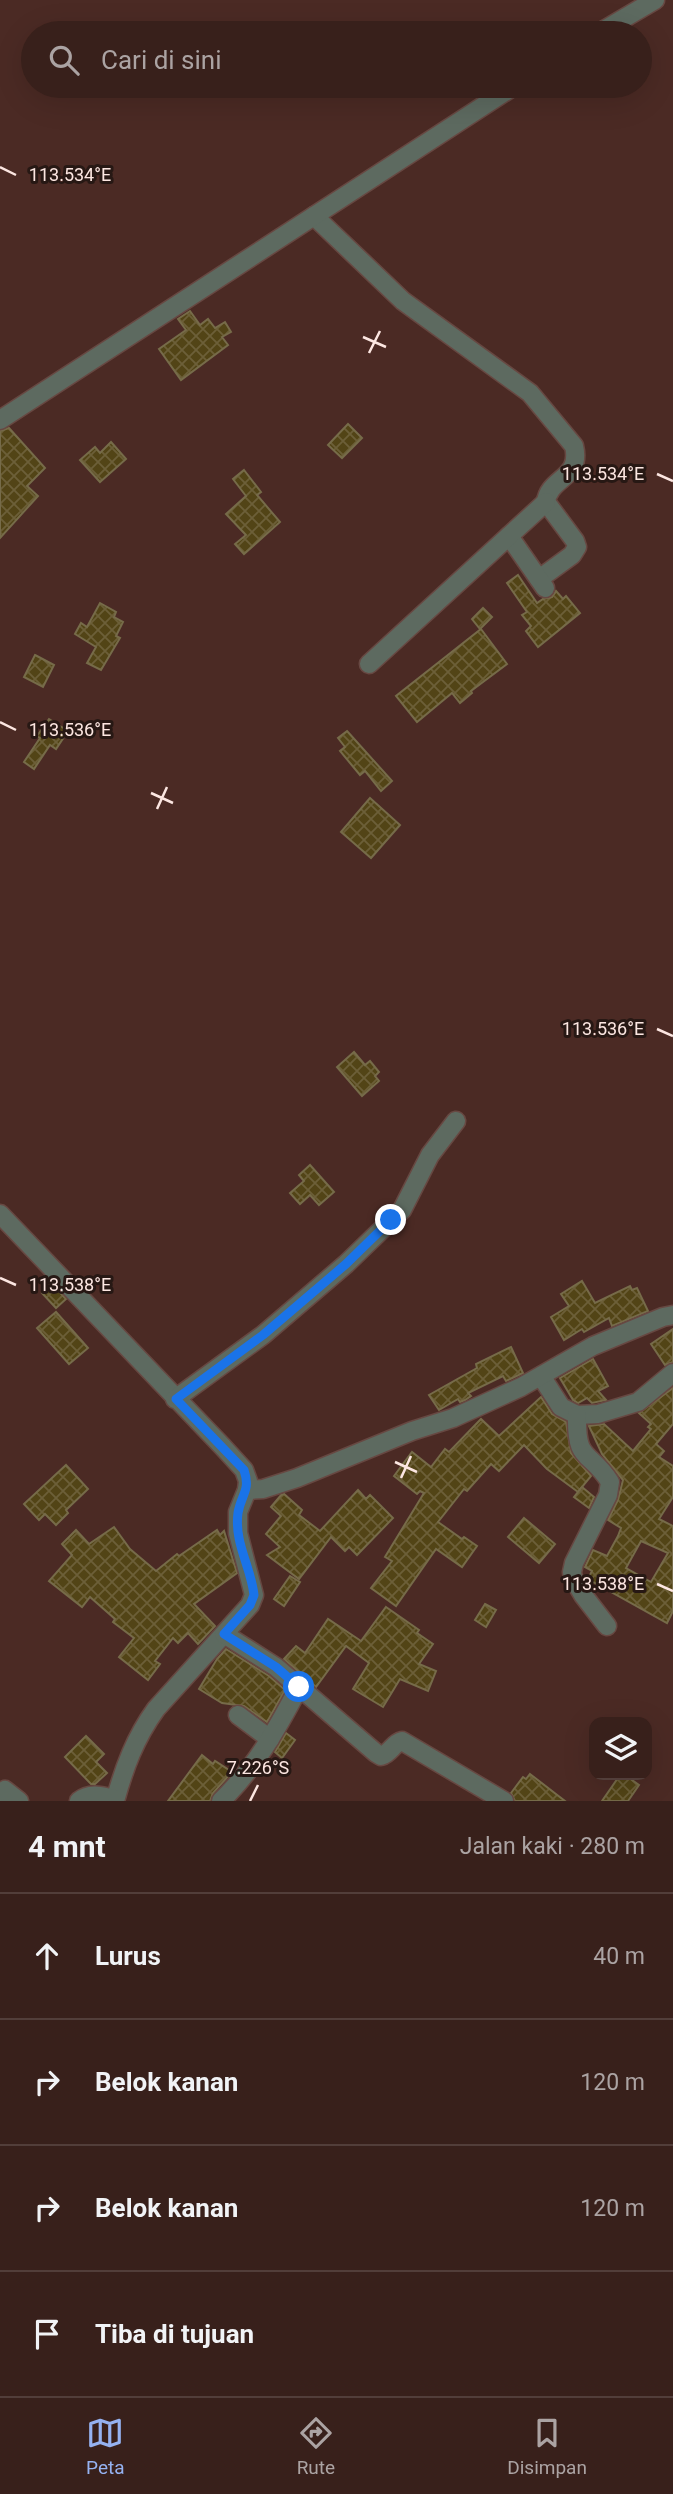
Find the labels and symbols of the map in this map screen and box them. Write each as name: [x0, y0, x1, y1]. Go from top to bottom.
text: 113.534°E: [29, 164, 111, 185]
text: 113.534°E: [562, 463, 644, 484]
text: 113.536°E: [29, 719, 111, 740]
text: 113.536°E: [562, 1018, 644, 1039]
route end: [375, 1204, 406, 1235]
text: 113.538°E: [29, 1274, 111, 1295]
text: 113.538°E: [562, 1573, 644, 1594]
route start: [283, 1671, 314, 1702]
text: 7.226°S: [227, 1757, 290, 1778]

